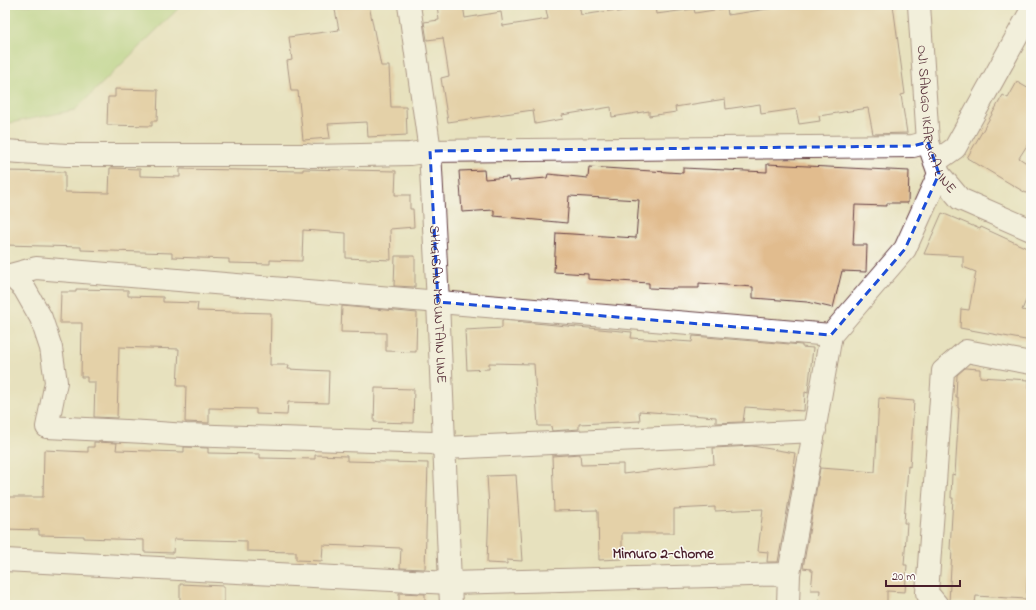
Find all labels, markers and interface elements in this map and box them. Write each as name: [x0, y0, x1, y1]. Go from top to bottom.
street label: OJI SANGO IKARUGA LINE: [911, 44, 962, 198]
street label: SHIGISAN MOUNTAIN LINE: [423, 225, 452, 384]
district label: Mimuro 2-chome: [612, 543, 715, 565]
scale bar: [886, 562, 960, 588]
text: 20 m: [892, 568, 915, 586]

